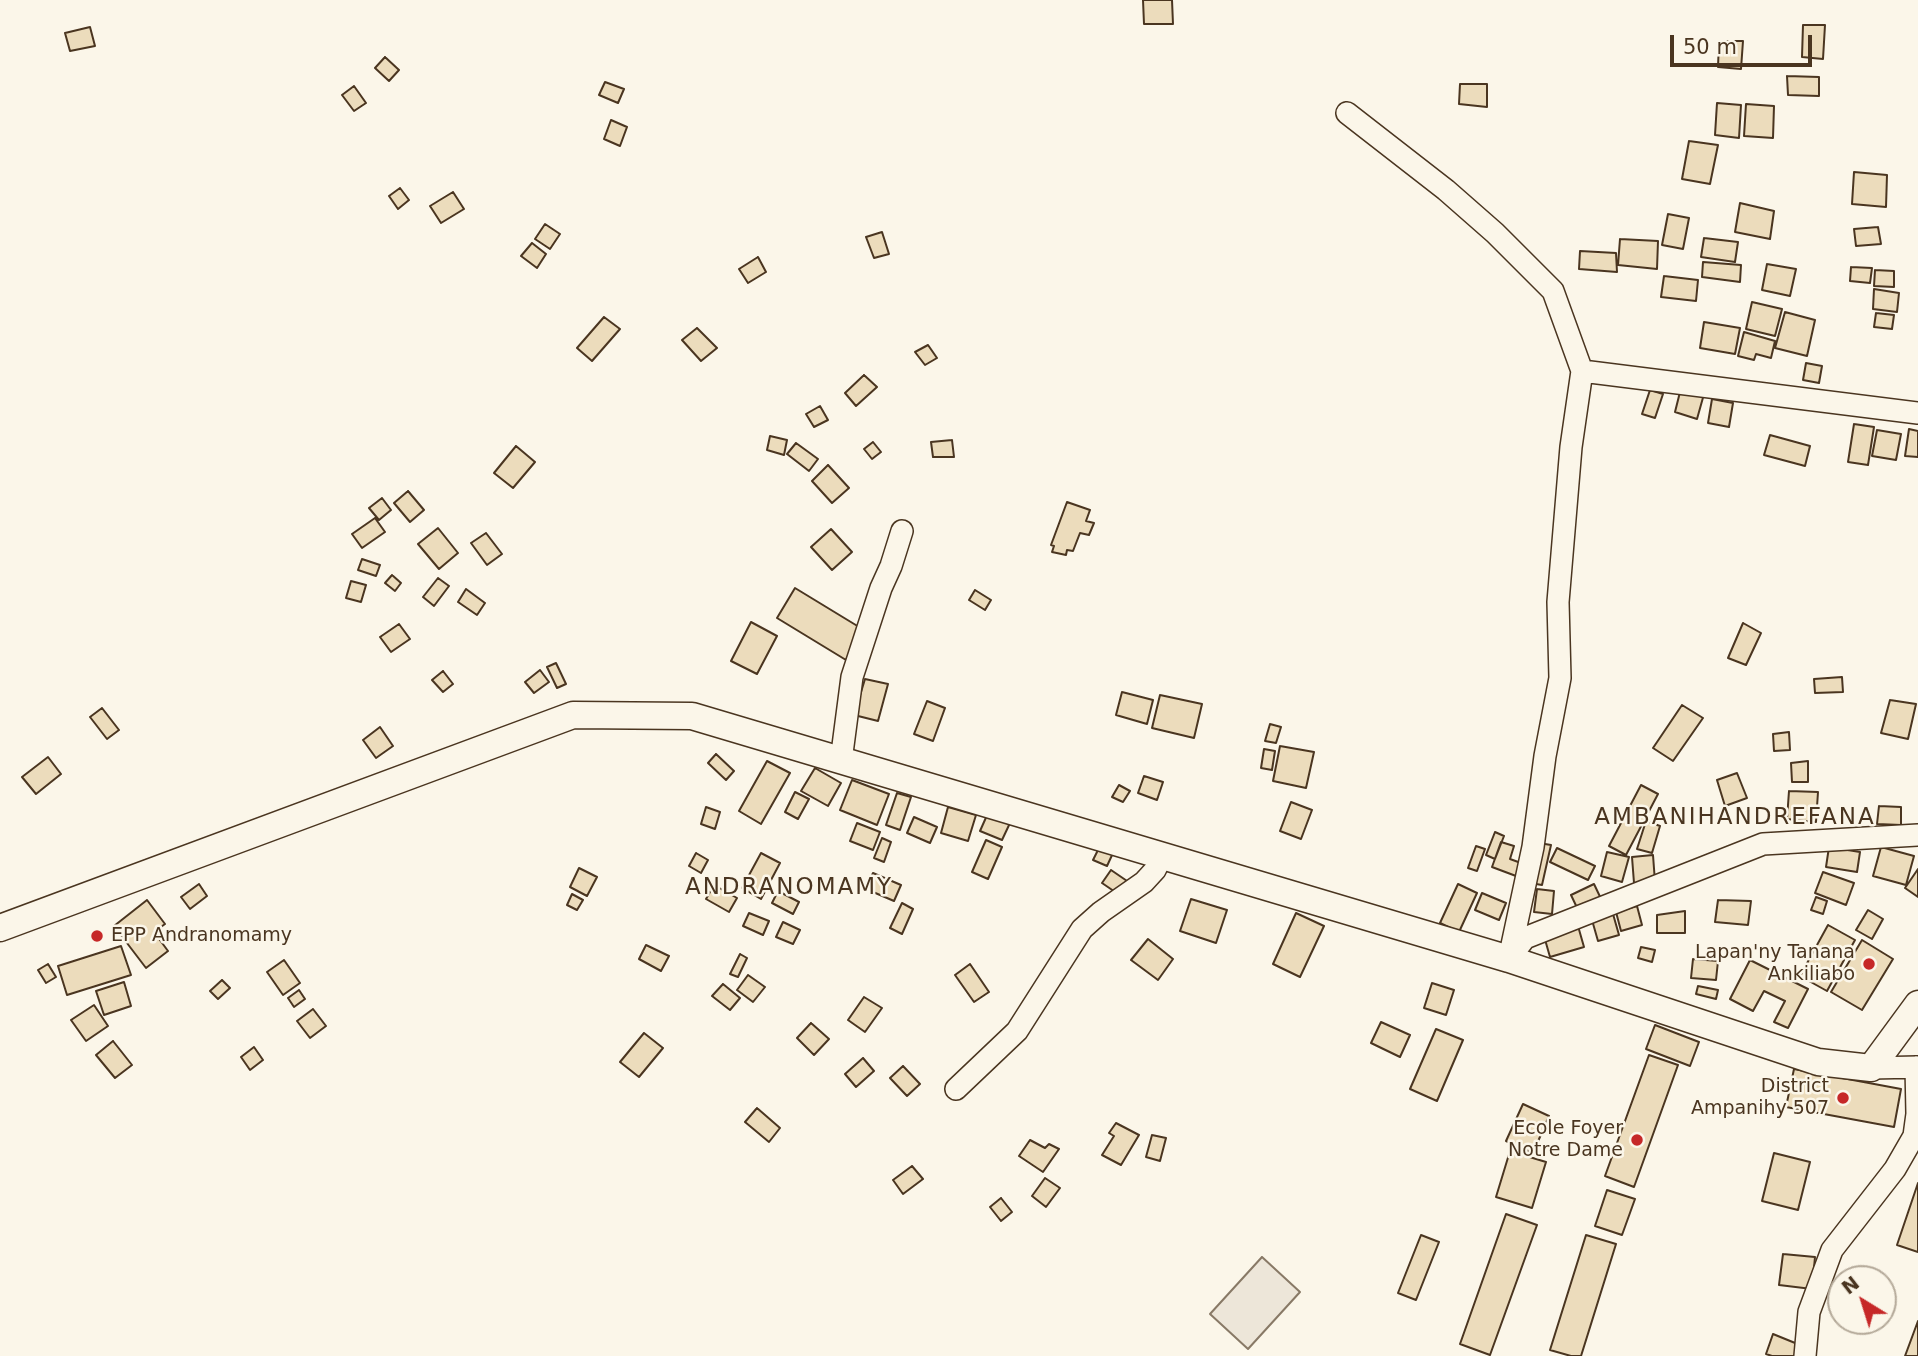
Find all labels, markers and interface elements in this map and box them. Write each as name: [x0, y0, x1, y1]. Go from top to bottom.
scale bar: [1673, 21, 1815, 65]
text: 50 m: [1683, 35, 1737, 59]
district label: AMBANIHANDREFANA: [1596, 804, 1874, 832]
district label: ANDRANOMAMY: [686, 874, 892, 902]
place label: EPP Andranomamy: [111, 925, 292, 947]
marker: EPP Andranomamy: [89, 928, 105, 944]
place label: Lapan'ny Tanana Ankiliabo: [1695, 942, 1855, 986]
marker: Lapan'ny Tanana Ankiliabo: [1861, 956, 1877, 972]
place label: District Ampanihy 507: [1691, 1076, 1829, 1120]
marker: District Ampanihy 507: [1835, 1090, 1851, 1106]
place label: Ecole Foyer Notre Dame: [1508, 1118, 1623, 1162]
marker: Ecole Foyer Notre Dame: [1629, 1132, 1645, 1148]
north arrow: [1827, 1265, 1897, 1335]
text: N: [1837, 1271, 1863, 1299]

